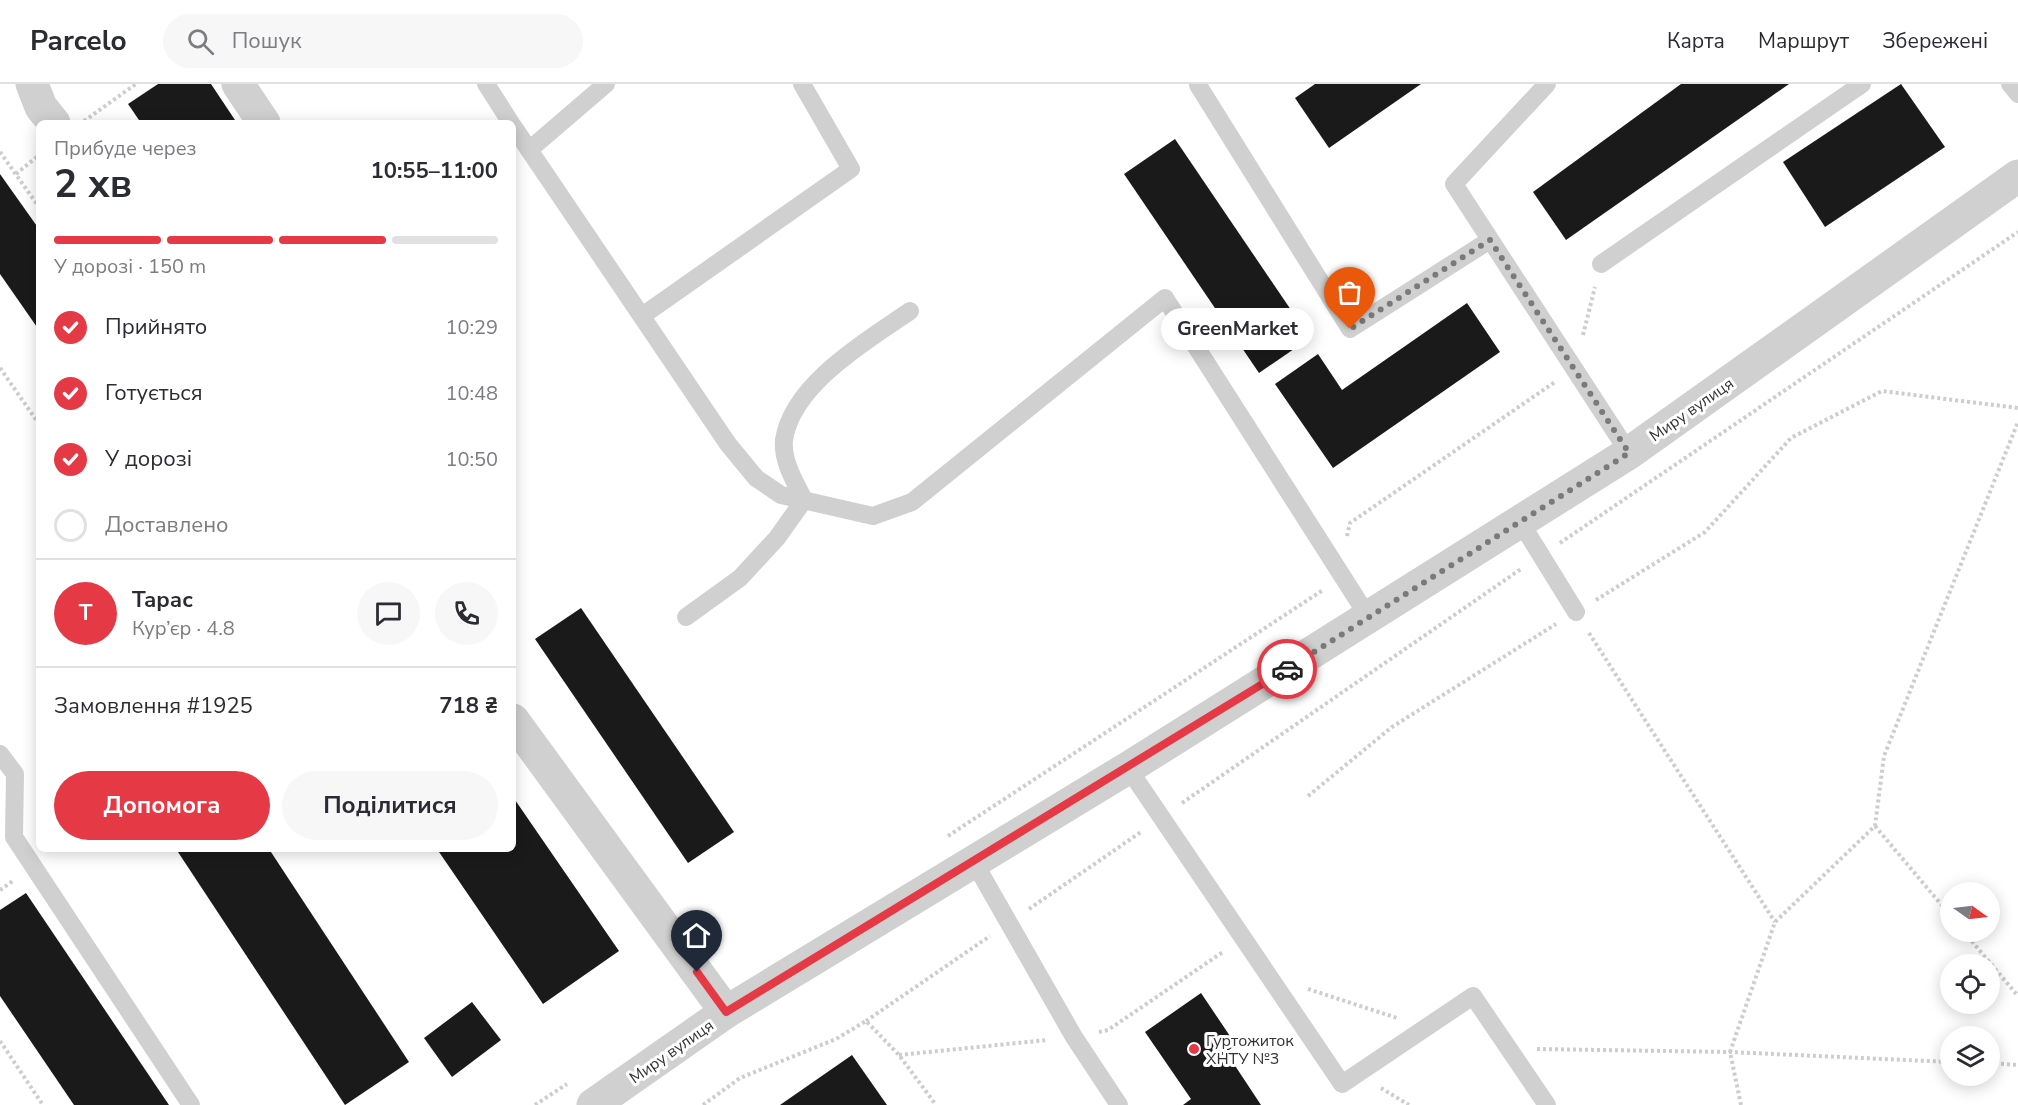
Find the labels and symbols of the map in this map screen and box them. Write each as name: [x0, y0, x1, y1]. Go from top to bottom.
pin: [1324, 267, 1375, 329]
callout: GreenMarket: [1161, 308, 1314, 350]
street label: Миру вулиця: [1645, 373, 1738, 447]
courier: [1257, 639, 1317, 699]
north arrow: [1940, 882, 2000, 942]
pin: [671, 910, 722, 972]
street label: Миру вулиця: [625, 1015, 718, 1089]
place label: Гуртожиток ХНТУ №3: [1206, 1030, 1294, 1070]
marker: Гуртожиток ХНТУ №3: [1187, 1042, 1201, 1056]

